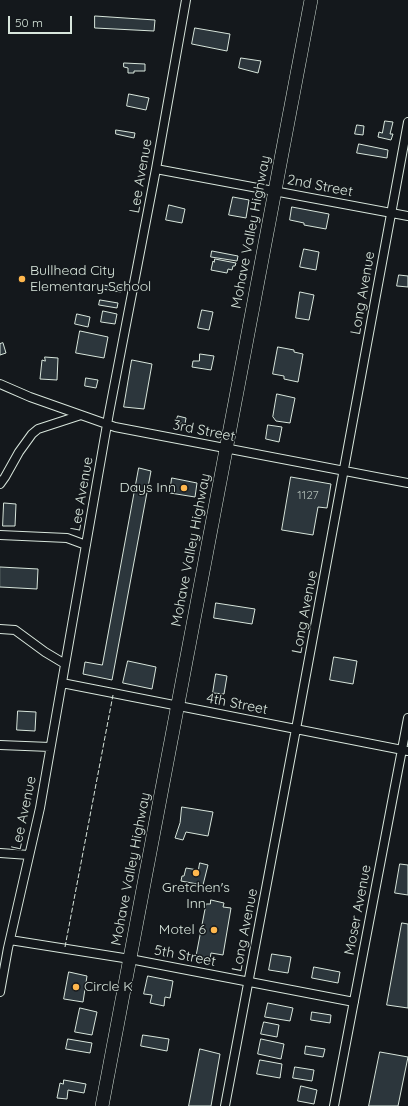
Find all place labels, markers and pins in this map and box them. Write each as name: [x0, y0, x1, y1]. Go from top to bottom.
place label: Bullhead City Elementary School: [30, 263, 151, 296]
marker: Bullhead City Elementary School: [17, 274, 27, 284]
place label: Days Inn: [120, 480, 176, 496]
marker: Days Inn: [179, 483, 189, 493]
marker: Gretchen's Inn: [191, 868, 201, 878]
place label: Gretchen's Inn: [162, 880, 230, 912]
place label: Motel 6: [159, 922, 206, 938]
marker: Motel 6: [209, 925, 219, 935]
place label: Circle K: [84, 979, 133, 995]
marker: Circle K: [71, 982, 81, 992]

